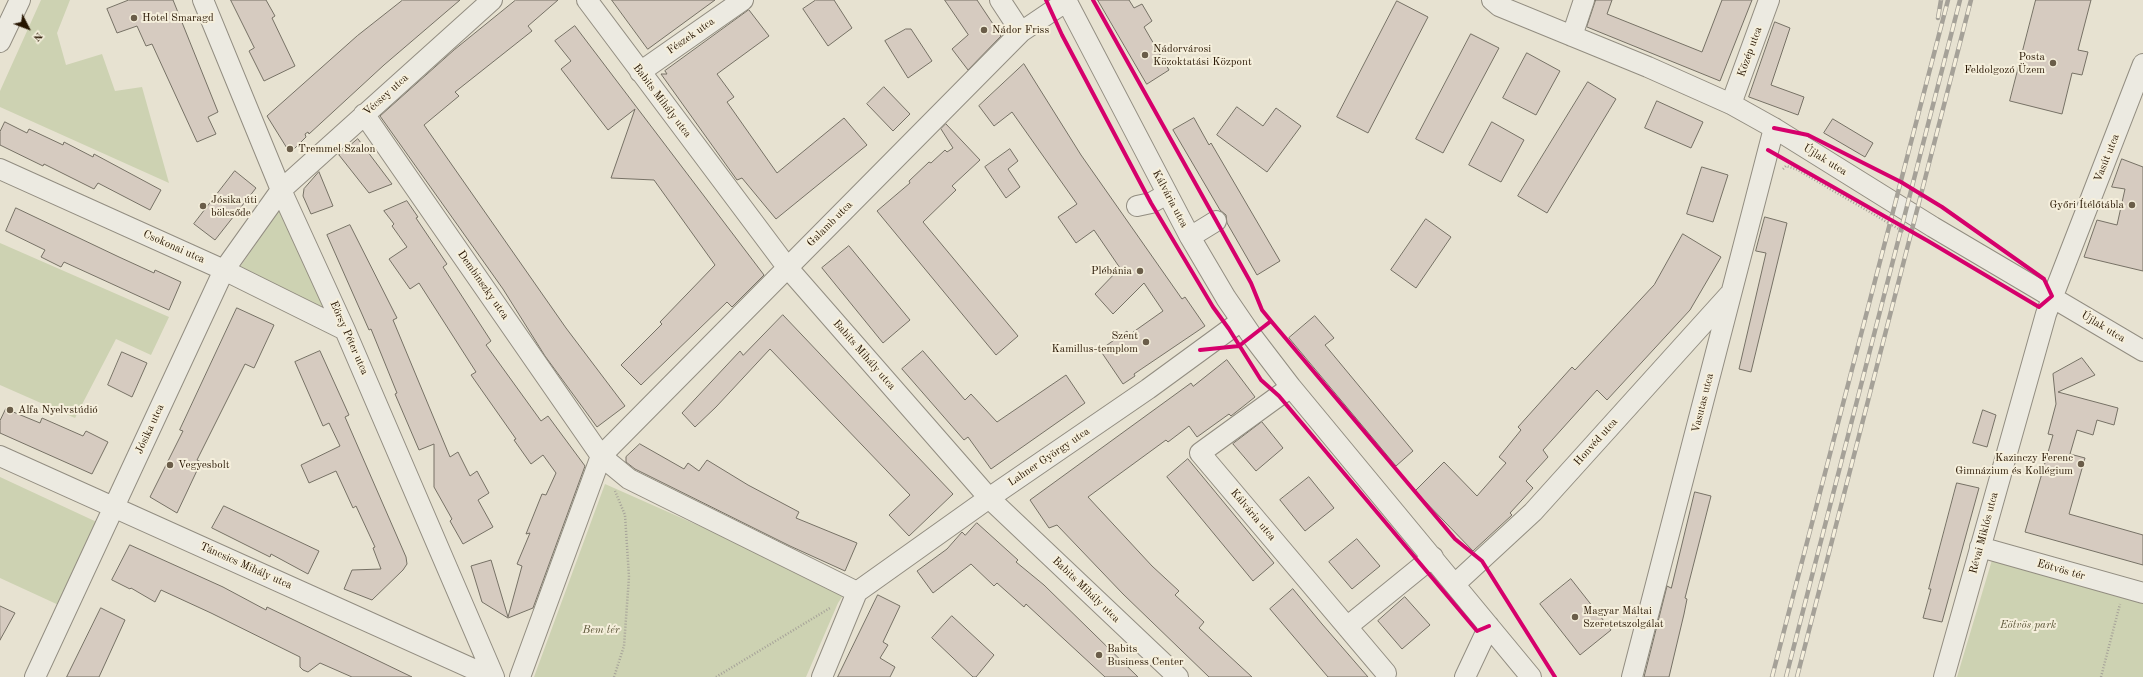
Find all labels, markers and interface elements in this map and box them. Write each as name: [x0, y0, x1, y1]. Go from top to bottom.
north arrow: [8, 8, 48, 48]
place label: Hotel Smaragd: [142, 11, 214, 25]
marker: Hotel Smaragd: [129, 13, 139, 23]
street label: Fészek utca: [665, 15, 717, 57]
place label: Nádor Friss: [992, 23, 1049, 37]
marker: Nádor Friss: [979, 25, 989, 35]
street label: Közép utca: [1735, 25, 1765, 79]
text: N: [30, 30, 44, 43]
place label: Nádorvárosi Közoktatási Központ: [1153, 42, 1252, 68]
marker: Nádorvárosi Közoktatási Központ: [1140, 50, 1150, 60]
place label: Posta Feldolgozó Üzem: [1964, 50, 2045, 76]
marker: Posta Feldolgozó Üzem: [2048, 58, 2058, 68]
street label: Babits Mihály utca: [630, 62, 694, 140]
street label: Vécsey utca: [361, 71, 411, 119]
street label: Vasút utca: [2091, 132, 2123, 184]
street label: Újlak utca: [1801, 141, 1849, 179]
place label: Tremmel Szalon: [298, 142, 375, 156]
marker: Tremmel Szalon: [285, 144, 295, 154]
street label: Kálvária utca: [1149, 168, 1191, 230]
place label: Jósika úti bölcsőde: [211, 193, 257, 219]
street label: Galamb utca: [804, 198, 856, 250]
place label: Győri Ítélőtábla: [2049, 198, 2124, 212]
marker: Győri Ítélőtábla: [2127, 200, 2137, 210]
marker: Jósika úti bölcsőde: [198, 201, 208, 211]
street label: Csokonai utca: [141, 228, 207, 266]
street label: Dembinszky utca: [454, 248, 512, 322]
place label: Plébánia: [1091, 264, 1132, 278]
marker: Plébánia: [1135, 266, 1145, 276]
street label: Eörsy Péter utca: [327, 299, 371, 377]
street label: Újlak utca: [2078, 309, 2128, 345]
street label: Babits Mihály utca: [830, 317, 898, 393]
place label: Szent Kamillus-templom: [1051, 329, 1138, 355]
marker: Szent Kamillus-templom: [1141, 337, 1151, 347]
street label: Vasutas utca: [1689, 372, 1717, 434]
street label: Jósika utca: [133, 402, 167, 456]
place label: Alfa Nyelvstúdió: [18, 403, 98, 417]
marker: Alfa Nyelvstúdió: [5, 405, 15, 415]
street label: Honvéd utca: [1571, 416, 1621, 468]
street label: Lahner György utca: [1006, 425, 1092, 489]
place label: Kazinczy Ferenc Gimnázium és Kollégium: [1955, 451, 2073, 477]
place label: Vegyesbolt: [178, 458, 229, 472]
marker: Kazinczy Ferenc Gimnázium és Kollégium: [2076, 459, 2086, 469]
marker: Vegyesbolt: [165, 460, 175, 470]
street label: Kálvária utca: [1228, 486, 1278, 544]
street label: Révai Miklós utca: [1967, 491, 2001, 575]
street label: Táncsics Mihály utca: [198, 540, 294, 592]
street label: Babits Mihály utca: [1049, 554, 1123, 626]
street label: Eötvös tér: [2035, 557, 2087, 583]
place label: Magyar Máltai Szeretetszolgálat: [1583, 604, 1664, 630]
marker: Magyar Máltai Szeretetszolgálat: [1570, 612, 1580, 622]
park label: Eötvös park: [2000, 618, 2056, 632]
park label: Bem tér: [583, 623, 619, 637]
place label: Babits Business Center: [1107, 642, 1184, 668]
marker: Babits Business Center: [1094, 650, 1104, 660]

